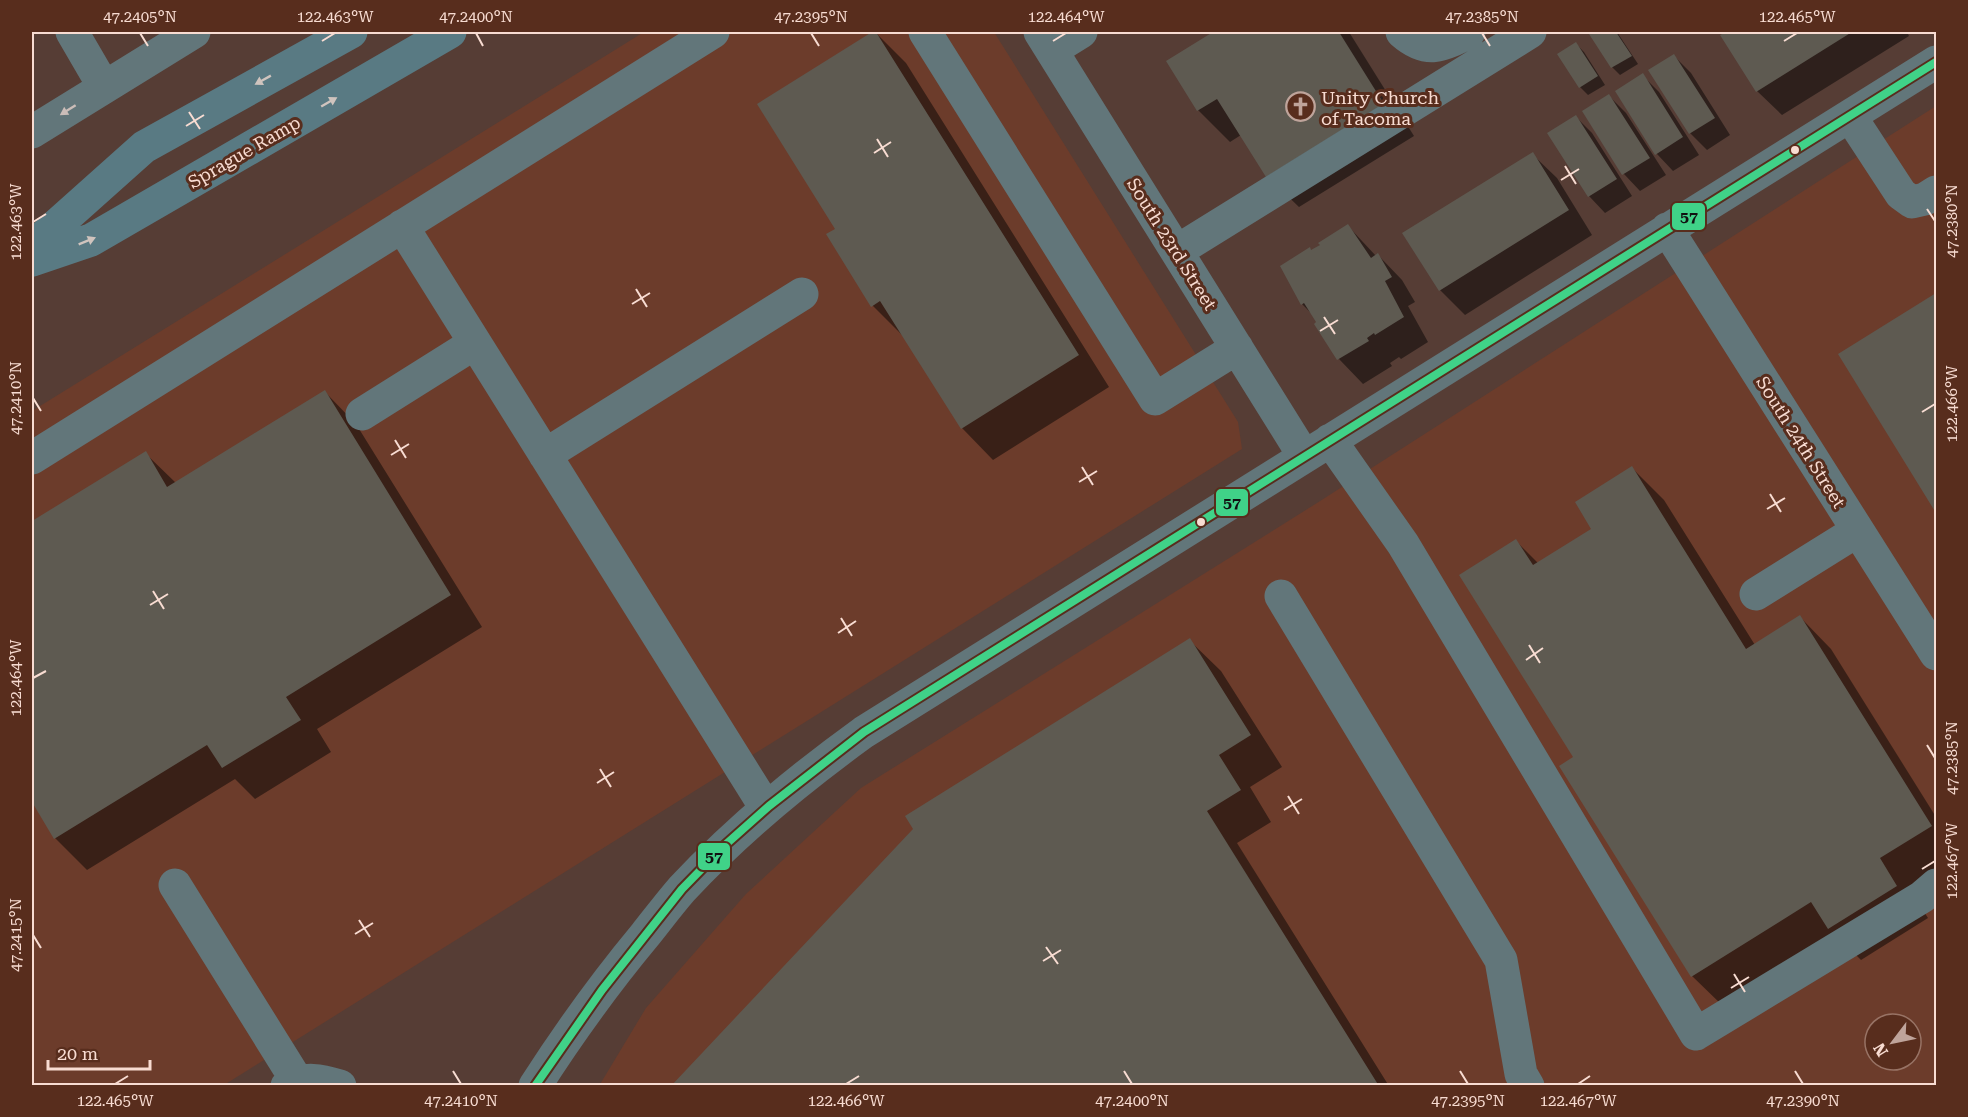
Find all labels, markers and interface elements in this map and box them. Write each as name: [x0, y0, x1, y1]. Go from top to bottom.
text: 47.2405°N: [103, 8, 177, 26]
text: 122.463°W: [297, 8, 374, 26]
text: 47.2400°N: [439, 8, 513, 26]
text: 47.2395°N: [774, 8, 848, 26]
text: 122.464°W: [1028, 8, 1105, 26]
text: 47.2385°N: [1445, 8, 1519, 26]
text: 122.465°W: [1759, 8, 1836, 26]
one-way arrow: [255, 75, 271, 86]
place label: Unity Church of Tacoma: [1321, 87, 1439, 129]
church icon: Unity Church of Tacoma: [1284, 91, 1316, 123]
one-way arrow: [321, 97, 338, 107]
one-way arrow: [60, 104, 76, 115]
street label: Sprague Ramp: [184, 111, 304, 193]
unlabelled marker: [1789, 144, 1801, 156]
street label: South 23rd Street: [1123, 174, 1221, 314]
text: 122.463°W: [7, 183, 25, 260]
text: 47.2380°N: [1943, 184, 1961, 258]
line badge: 57: [1671, 202, 1706, 231]
text: 57: [1680, 207, 1698, 226]
one-way arrow: [78, 236, 96, 246]
text: 47.2410°N: [7, 361, 25, 435]
text: 122.466°W: [1943, 365, 1961, 442]
street label: South 24th Street: [1752, 372, 1850, 512]
line badge: 57: [1215, 488, 1249, 517]
text: 57: [1223, 493, 1241, 512]
unlabelled marker: [1195, 516, 1207, 528]
text: 122.464°W: [7, 639, 25, 716]
text: 47.2385°N: [1943, 721, 1961, 795]
text: 122.467°W: [1943, 822, 1961, 899]
line badge: 57: [697, 842, 731, 871]
text: 57: [705, 847, 723, 866]
text: 47.2415°N: [7, 898, 25, 972]
north arrow: [1863, 1012, 1923, 1072]
scale bar: [48, 1033, 150, 1071]
text: N: [1869, 1039, 1892, 1060]
text: 20 m: [57, 1043, 98, 1064]
text: 122.465°W: [77, 1092, 154, 1110]
text: 47.2410°N: [424, 1092, 498, 1110]
text: 122.466°W: [808, 1092, 885, 1110]
text: 47.2400°N: [1095, 1092, 1169, 1110]
text: 47.2395°N: [1431, 1092, 1505, 1110]
text: 122.467°W: [1540, 1092, 1617, 1110]
text: 47.2390°N: [1766, 1092, 1840, 1110]

